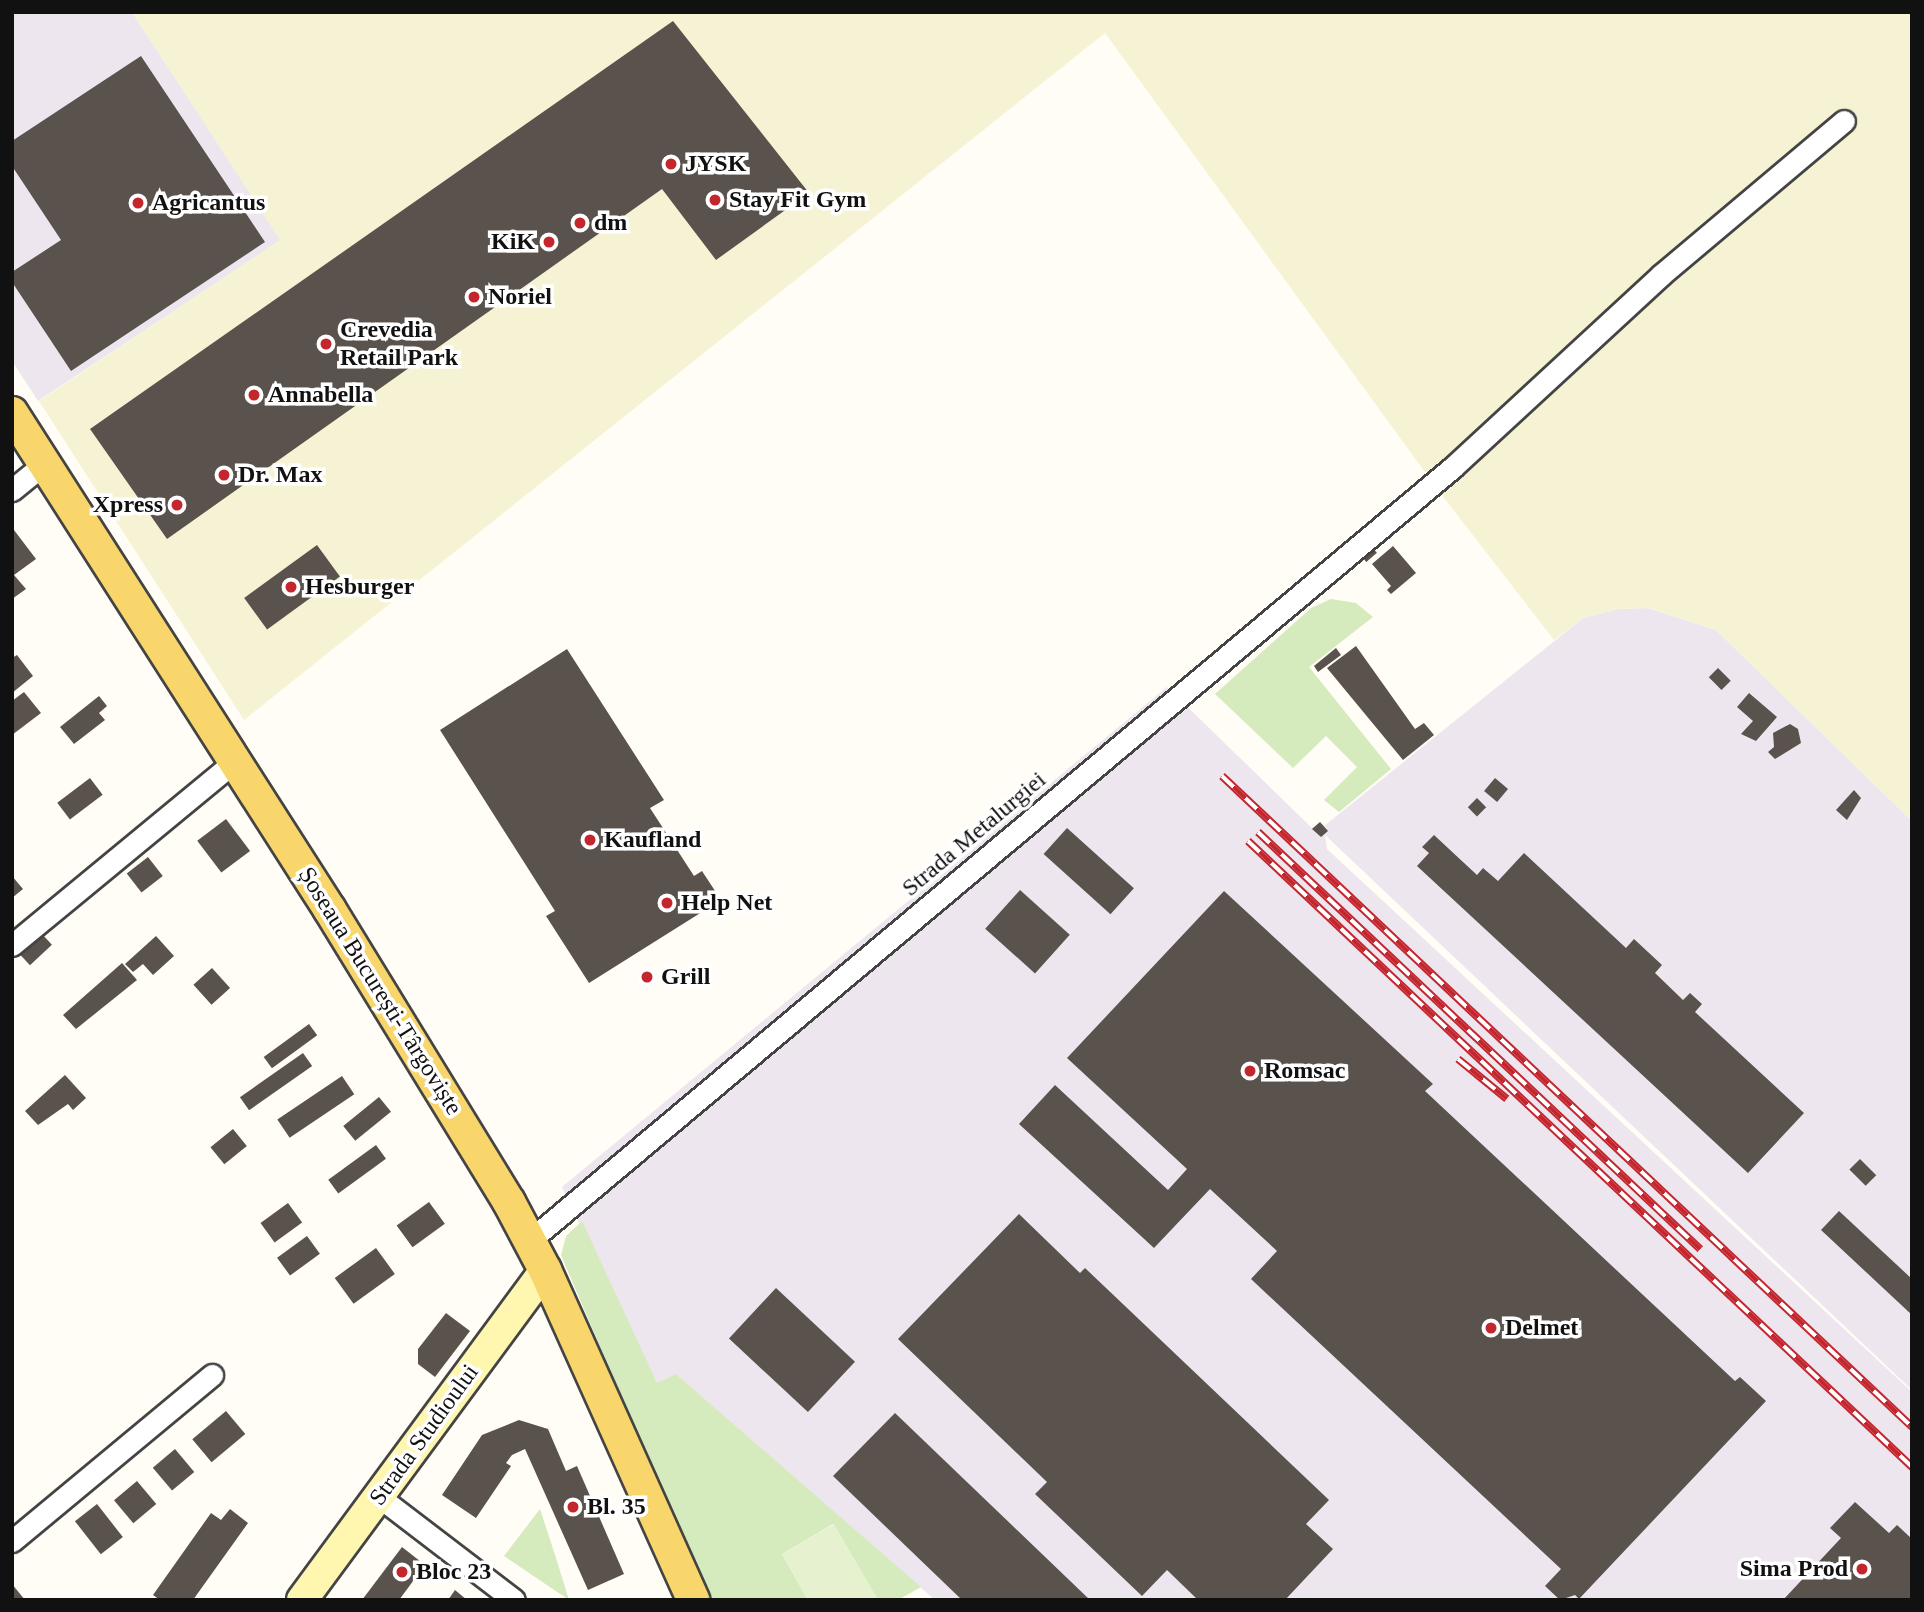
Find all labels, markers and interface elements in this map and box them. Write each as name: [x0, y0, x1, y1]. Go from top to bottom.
place label: JYSK: [685, 150, 746, 178]
marker: JYSK: [663, 156, 679, 172]
place label: Stay Fit Gym: [729, 186, 866, 214]
place label: Agricantus: [152, 189, 265, 217]
marker: Stay Fit Gym: [707, 192, 723, 208]
marker: Agricantus: [130, 195, 146, 211]
place label: dm: [594, 209, 627, 237]
marker: dm: [572, 215, 588, 231]
place label: KiK: [491, 228, 535, 256]
marker: KiK: [541, 234, 557, 250]
place label: Noriel: [488, 283, 552, 311]
marker: Noriel: [466, 289, 482, 305]
place label: Crevedia Retail Park: [340, 316, 458, 372]
marker: Crevedia Retail Park: [318, 336, 334, 352]
place label: Annabella: [268, 381, 373, 409]
marker: Annabella: [246, 387, 262, 403]
place label: Dr. Max: [238, 461, 322, 489]
marker: Dr. Max: [216, 467, 232, 483]
place label: Xpress: [93, 491, 163, 519]
marker: Xpress: [169, 497, 185, 513]
place label: Hesburger: [305, 573, 414, 601]
marker: Hesburger: [283, 579, 299, 595]
street label: Strada Metalurgiei: [896, 765, 1052, 903]
place label: Kaufland: [604, 826, 701, 854]
marker: Kaufland: [582, 832, 598, 848]
street label: Șoseaua București-Târgoviște: [292, 862, 468, 1120]
place label: Help Net: [681, 889, 772, 917]
marker: Help Net: [659, 895, 675, 911]
place label: Grill: [661, 963, 710, 991]
marker: Grill: [639, 969, 655, 985]
place label: Romsac: [1264, 1057, 1345, 1085]
marker: Romsac: [1242, 1063, 1258, 1079]
place label: Delmet: [1505, 1314, 1578, 1342]
marker: Delmet: [1483, 1320, 1499, 1336]
street label: Strada Studioului: [363, 1359, 485, 1511]
place label: Bl. 35: [587, 1493, 646, 1521]
marker: Bl. 35: [565, 1499, 581, 1515]
place label: Sima Prod: [1740, 1555, 1848, 1583]
place label: Bloc 23: [416, 1558, 491, 1586]
marker: Sima Prod: [1854, 1561, 1870, 1577]
marker: Bloc 23: [394, 1564, 410, 1580]

